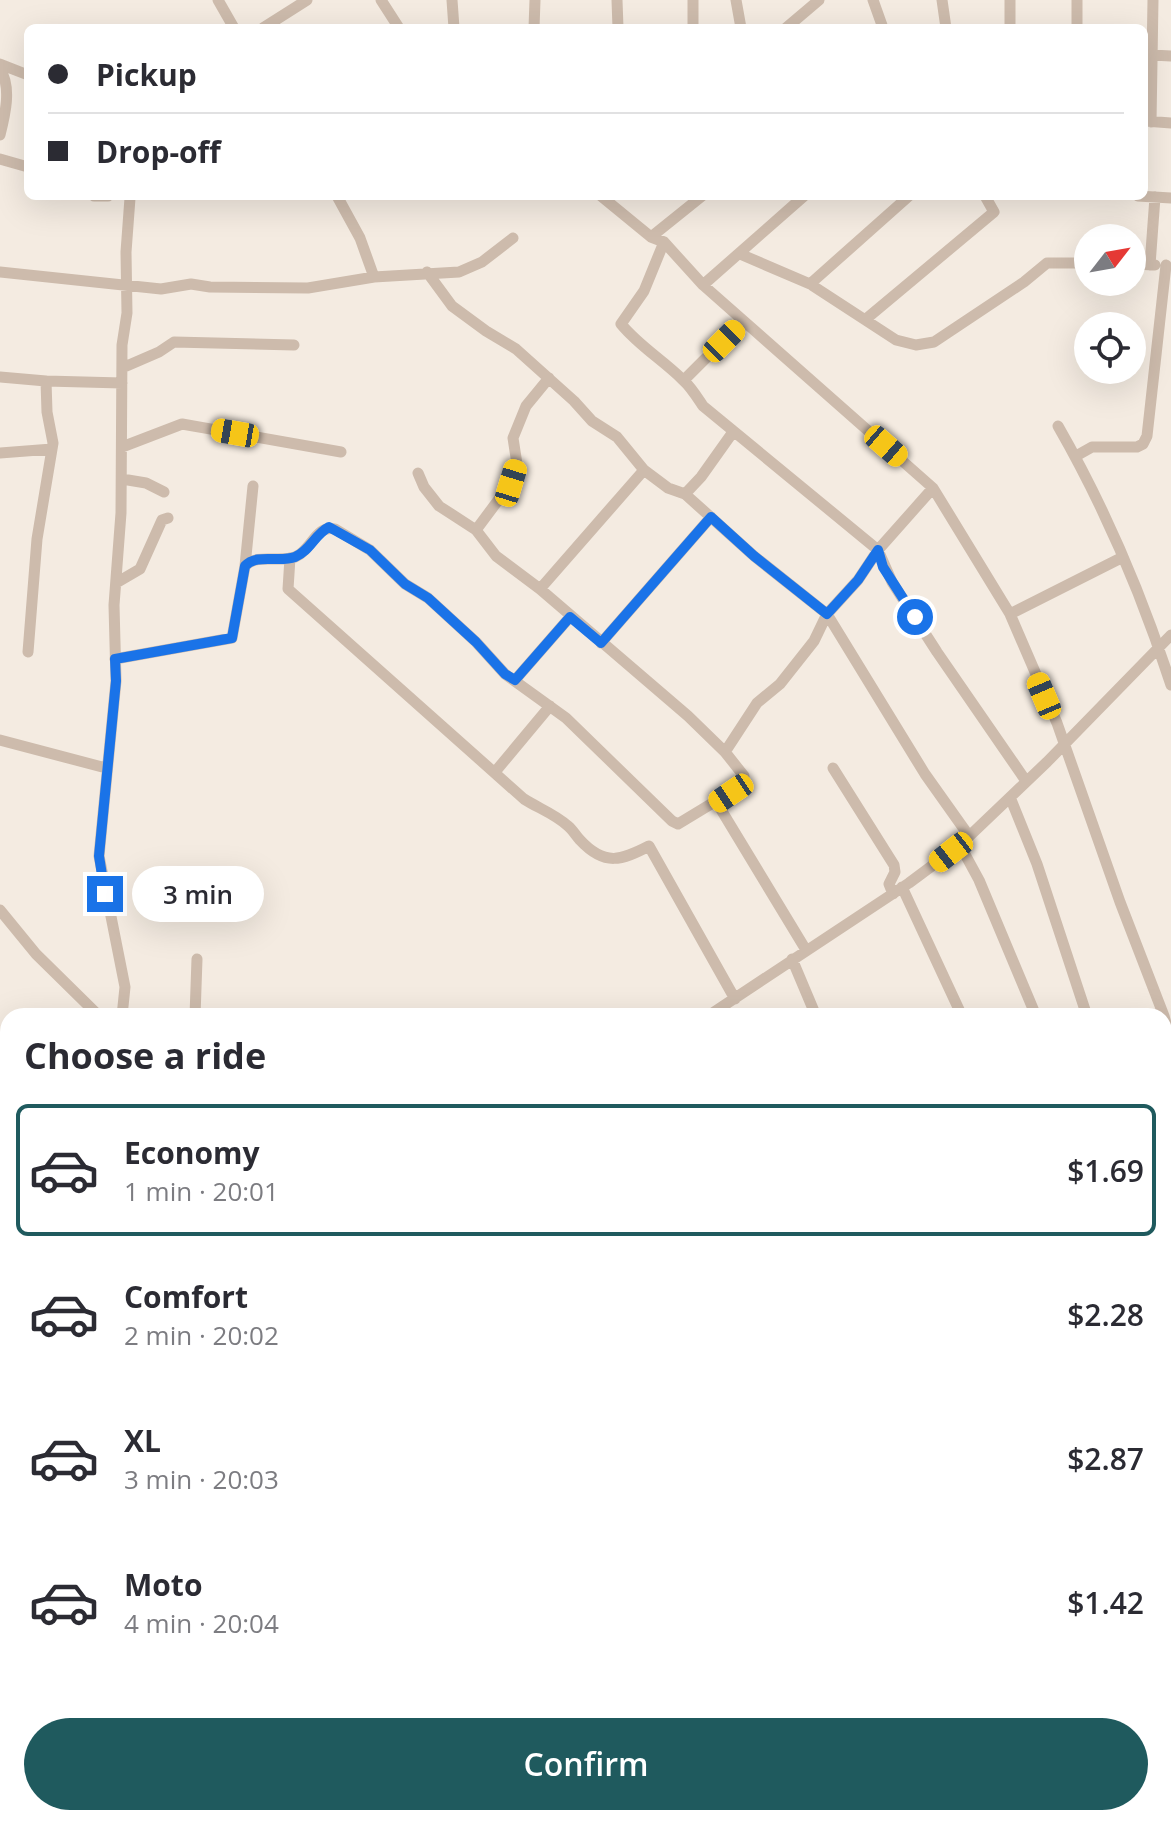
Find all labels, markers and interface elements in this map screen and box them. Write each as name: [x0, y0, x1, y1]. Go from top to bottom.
text: Pickup: [96, 54, 197, 95]
text: Drop-off: [96, 131, 221, 172]
north arrow: [1074, 224, 1146, 296]
map controls: [1074, 224, 1146, 384]
button: locate: [1074, 312, 1146, 384]
car: [699, 316, 749, 366]
car: [209, 417, 261, 449]
car: [860, 421, 912, 471]
car: [493, 457, 529, 509]
route start: [897, 599, 933, 635]
car: [1024, 669, 1064, 723]
car: [704, 770, 758, 816]
car: [925, 828, 977, 876]
callout: 3 min: [133, 866, 265, 922]
route end: [87, 876, 123, 912]
text: 3 min: [163, 876, 233, 912]
text: Choose a ride: [24, 1031, 266, 1080]
text: Economy: [124, 1132, 260, 1173]
icon: car: [28, 1134, 100, 1206]
text: $1.69: [1067, 1150, 1144, 1191]
text: 1 min · 20:01: [124, 1173, 279, 1209]
text: Comfort: [124, 1276, 248, 1317]
icon: car: [28, 1278, 100, 1350]
text: $2.28: [1067, 1294, 1144, 1335]
text: 2 min · 20:02: [124, 1317, 279, 1353]
text: XL: [124, 1420, 161, 1461]
icon: car: [28, 1422, 100, 1494]
text: $2.87: [1067, 1438, 1144, 1479]
text: 3 min · 20:03: [124, 1461, 279, 1497]
text: Moto: [124, 1564, 202, 1605]
icon: car: [28, 1566, 100, 1638]
text: $1.42: [1067, 1582, 1144, 1623]
text: 4 min · 20:04: [124, 1605, 279, 1641]
button: Confirm: [24, 1718, 1148, 1810]

